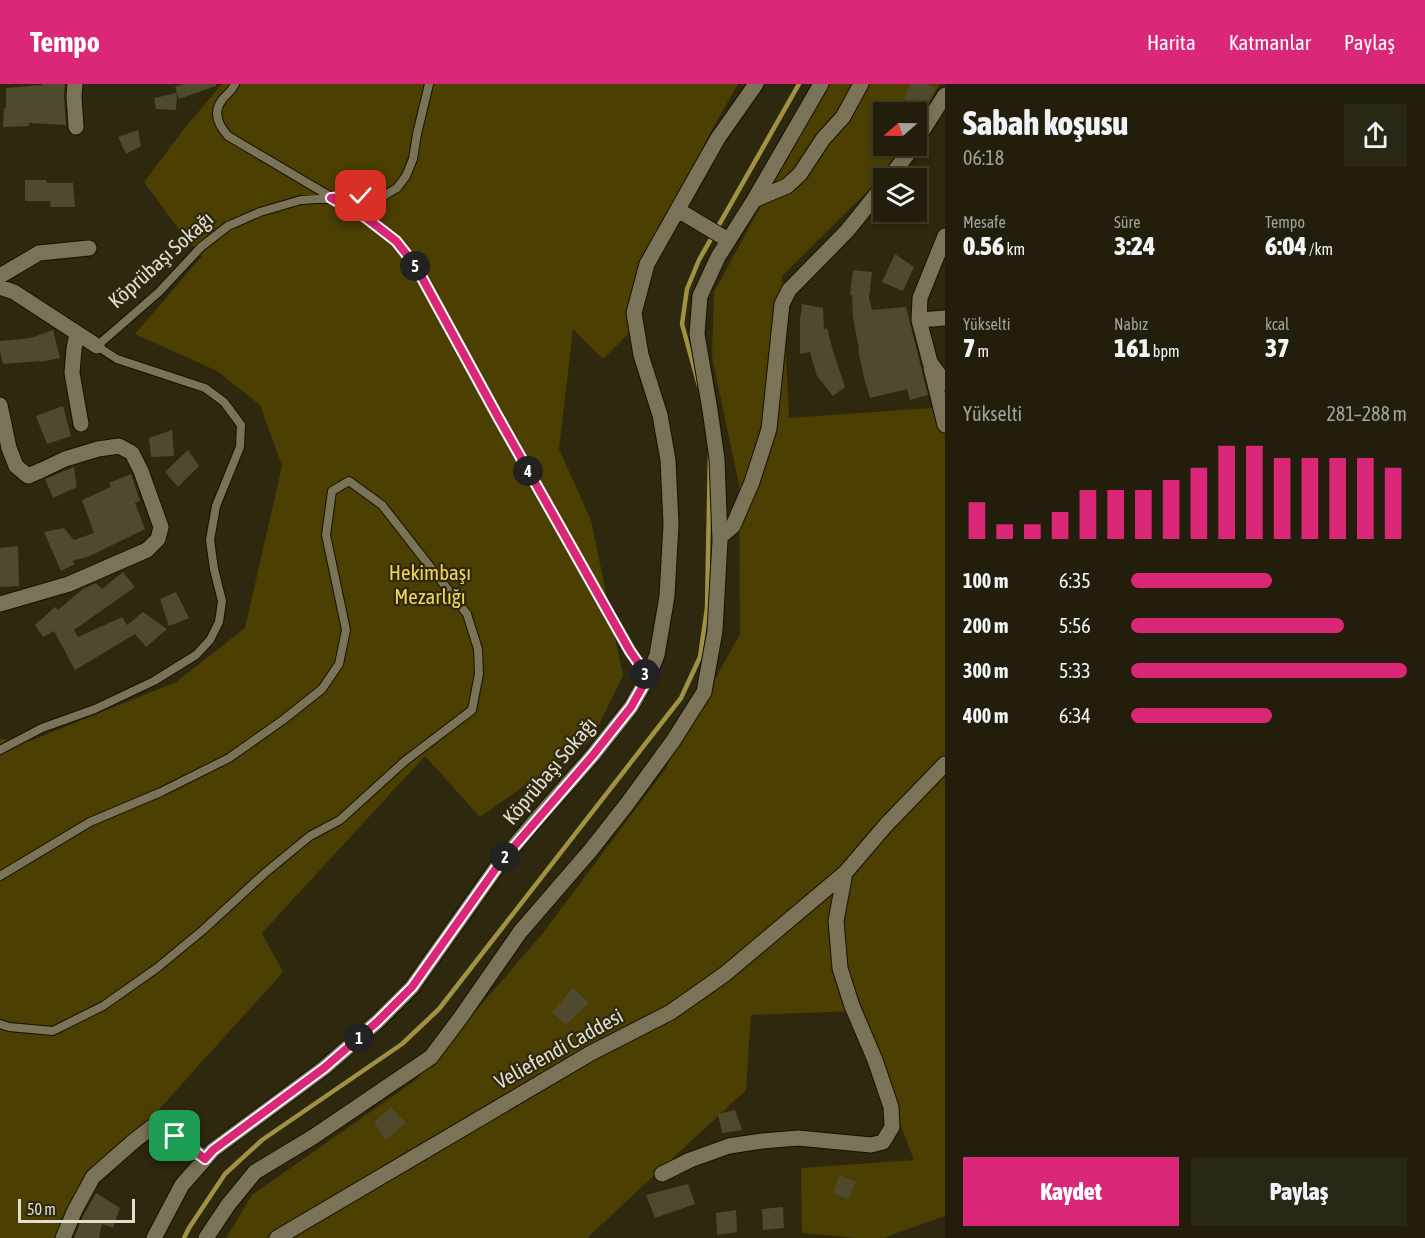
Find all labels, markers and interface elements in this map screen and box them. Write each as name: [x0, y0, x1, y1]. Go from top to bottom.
text: Tempo: [30, 26, 100, 58]
text: Harita: [1147, 30, 1196, 54]
text: Katmanlar: [1229, 30, 1311, 54]
text: Paylaş: [1344, 30, 1395, 54]
north arrow: [873, 102, 927, 156]
map controls: [873, 102, 927, 222]
text: Sabah koşusu: [963, 104, 1128, 142]
button: share: [1344, 104, 1407, 167]
text: 06:18: [963, 146, 1004, 169]
button: layers: [873, 168, 927, 222]
pin: [335, 170, 386, 221]
icon: check: [344, 179, 377, 212]
street label: Köprübaşı Sokağı: [103, 206, 218, 312]
text: Mesafe: [963, 213, 1006, 231]
text: Süre: [1114, 213, 1140, 231]
text: Tempo: [1265, 213, 1305, 231]
text: 0.56: [963, 231, 1004, 261]
text: 3:24: [1114, 231, 1155, 261]
text: 6:04: [1265, 231, 1307, 261]
text: km: [1004, 240, 1025, 258]
text: /km: [1307, 240, 1333, 258]
pin: 5: [400, 251, 430, 281]
text: 5: [411, 257, 419, 275]
text: Yükselti: [963, 315, 1010, 333]
text: Nabız: [1114, 315, 1148, 333]
text: kcal: [1265, 315, 1289, 333]
text: 7: [963, 333, 975, 363]
text: 161: [1114, 333, 1151, 363]
text: 37: [1265, 333, 1289, 363]
text: m: [975, 342, 989, 360]
text: bpm: [1151, 342, 1180, 360]
text: Yükselti: [963, 402, 1022, 425]
text: 281–288 m: [1326, 402, 1407, 425]
pin: 4: [513, 456, 543, 486]
text: 4: [524, 462, 532, 480]
park label: Hekimbaşı Mezarlığı: [389, 560, 471, 608]
text: 100 m: [963, 569, 1008, 592]
text: 6:35: [1059, 569, 1091, 592]
text: 200 m: [963, 614, 1008, 637]
text: 5:56: [1059, 614, 1091, 637]
pin: 3: [630, 659, 660, 689]
text: 300 m: [963, 659, 1008, 682]
text: 5:33: [1059, 659, 1091, 682]
text: 3: [641, 665, 649, 683]
text: 400 m: [963, 704, 1008, 727]
text: 6:34: [1059, 704, 1091, 727]
street label: Köprübaşı Sokağı: [497, 712, 601, 829]
pin: 2: [490, 842, 520, 872]
text: 2: [501, 848, 509, 866]
street label: Veliefendi Caddesi: [490, 1003, 627, 1093]
pin: 1: [344, 1023, 374, 1053]
text: 1: [355, 1029, 363, 1047]
pin: [149, 1110, 200, 1161]
icon: arrive: [158, 1119, 191, 1152]
button: Kaydet: [963, 1157, 1179, 1226]
button: Paylaş: [1191, 1157, 1407, 1226]
scale bar: [18, 1196, 135, 1224]
text: 50 m: [27, 1200, 56, 1218]

